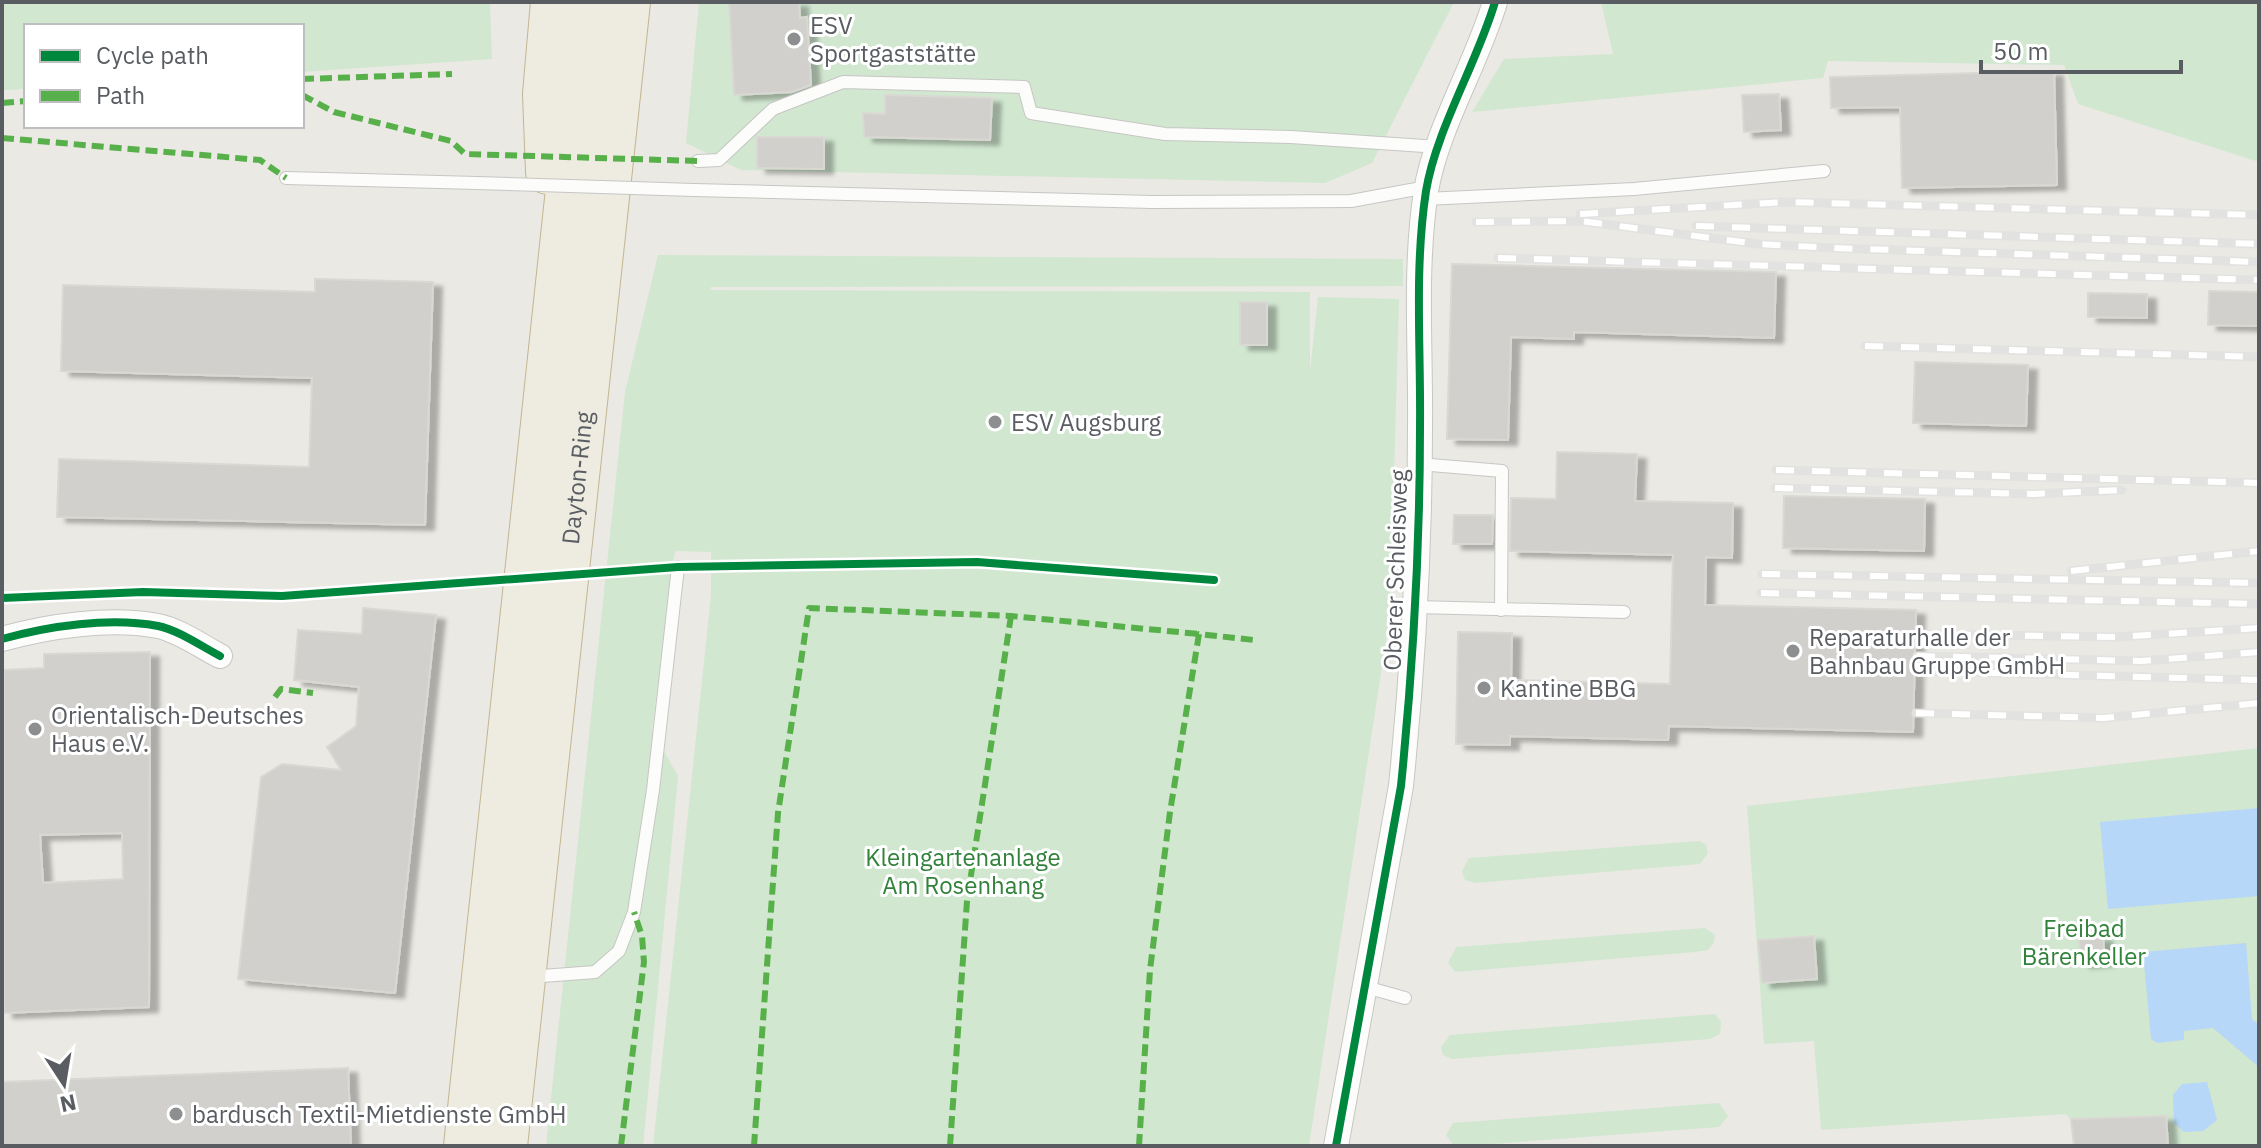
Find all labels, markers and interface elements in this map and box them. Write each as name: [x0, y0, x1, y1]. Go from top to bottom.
place label: ESV Sportgaststätte: [810, 9, 976, 69]
legend: [24, 24, 304, 128]
scale bar: [1981, 24, 2181, 74]
marker: ESV Sportgaststätte: [785, 30, 803, 48]
text: 50 m: [1993, 35, 2048, 67]
text: Cycle path: [96, 39, 209, 71]
text: Path: [96, 79, 145, 111]
place label: ESV Augsburg: [1011, 406, 1161, 438]
street label: Dayton-Ring: [554, 409, 600, 546]
marker: ESV Augsburg: [986, 413, 1004, 431]
street label: Oberer Schleisweg: [1375, 468, 1415, 671]
place label: Reparaturhalle der Bahnbau Gruppe GmbH: [1809, 621, 2065, 681]
marker: Reparaturhalle der Bahnbau Gruppe GmbH: [1784, 642, 1802, 660]
place label: Kantine BBG: [1500, 672, 1636, 704]
marker: Kantine BBG: [1475, 679, 1493, 697]
place label: Orientalisch-Deutsches Haus e.V.: [51, 699, 304, 759]
marker: Orientalisch-Deutsches Haus e.V.: [26, 720, 44, 738]
park label: Kleingartenanlage Am Rosenhang: [865, 841, 1061, 901]
park label: Freibad Bärenkeller: [2022, 912, 2146, 972]
north arrow: [24, 1044, 104, 1124]
text: N: [57, 1088, 79, 1120]
place label: bardusch Textil-Mietdienste GmbH: [192, 1098, 566, 1130]
marker: bardusch Textil-Mietdienste GmbH: [167, 1105, 185, 1123]

